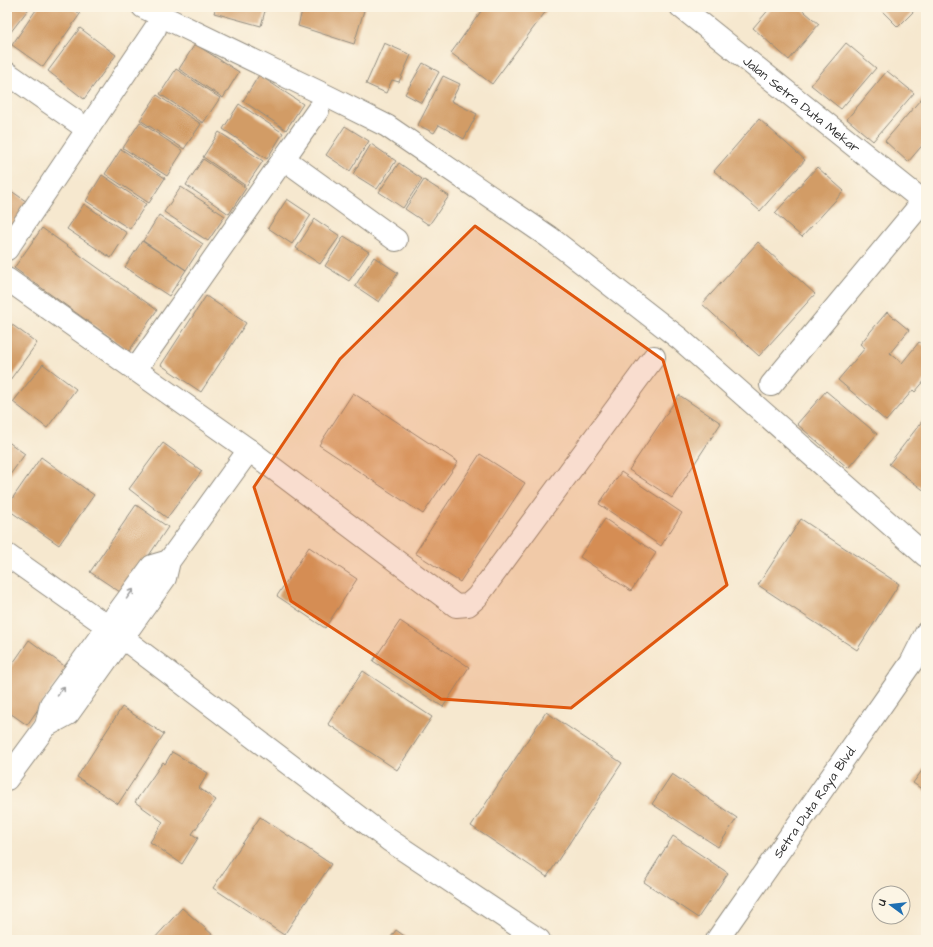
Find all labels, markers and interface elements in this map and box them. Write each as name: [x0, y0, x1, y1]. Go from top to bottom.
street label: Jalan Setra Duta Mekar: [739, 52, 864, 157]
one-way arrow: [126, 589, 134, 600]
one-way arrow: [56, 685, 65, 696]
street label: Setra Duta Raya Blvd.: [769, 742, 860, 862]
north arrow: [871, 885, 911, 925]
text: U: [874, 898, 890, 908]

